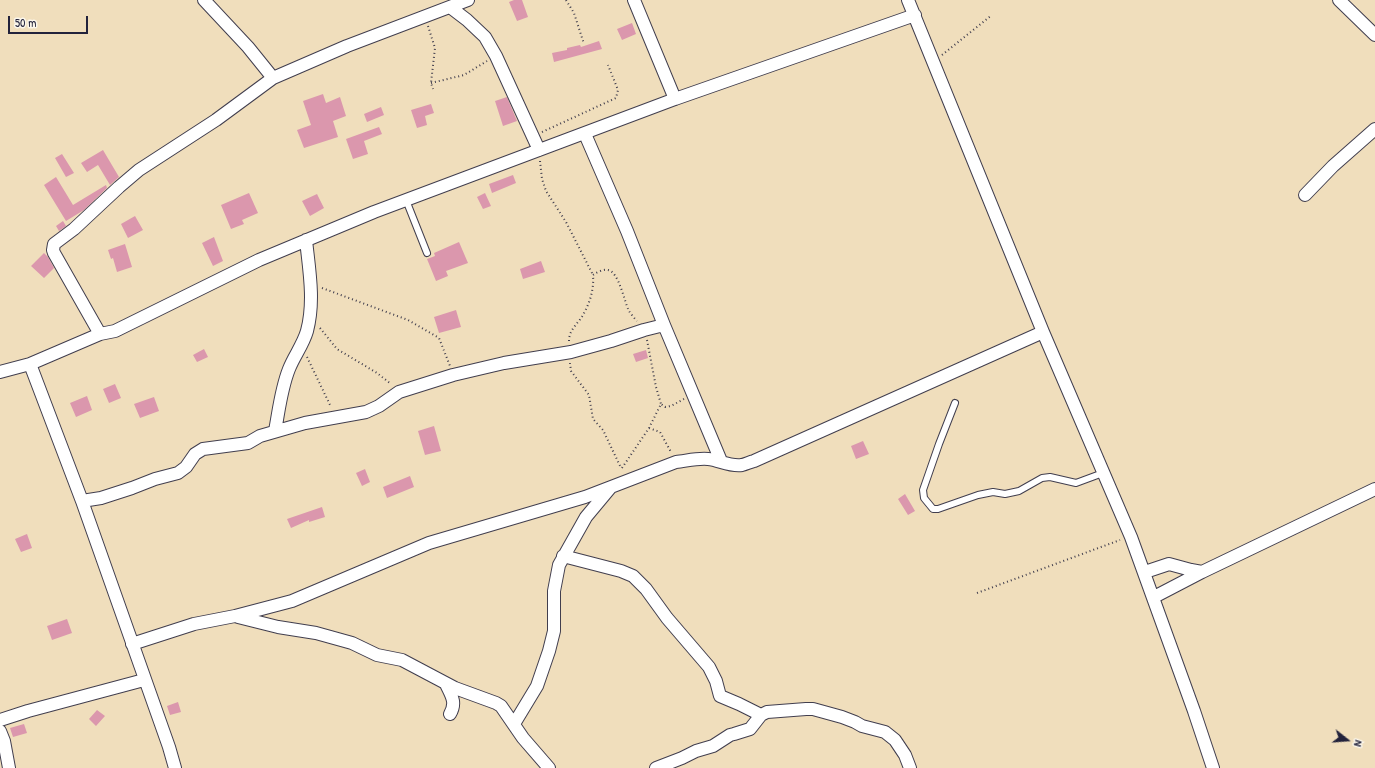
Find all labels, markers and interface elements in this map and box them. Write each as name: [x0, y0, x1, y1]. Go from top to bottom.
scale bar: [10, 8, 90, 34]
text: 50 m: [15, 14, 36, 31]
north arrow: [1327, 720, 1367, 760]
text: N: [1351, 739, 1366, 748]

